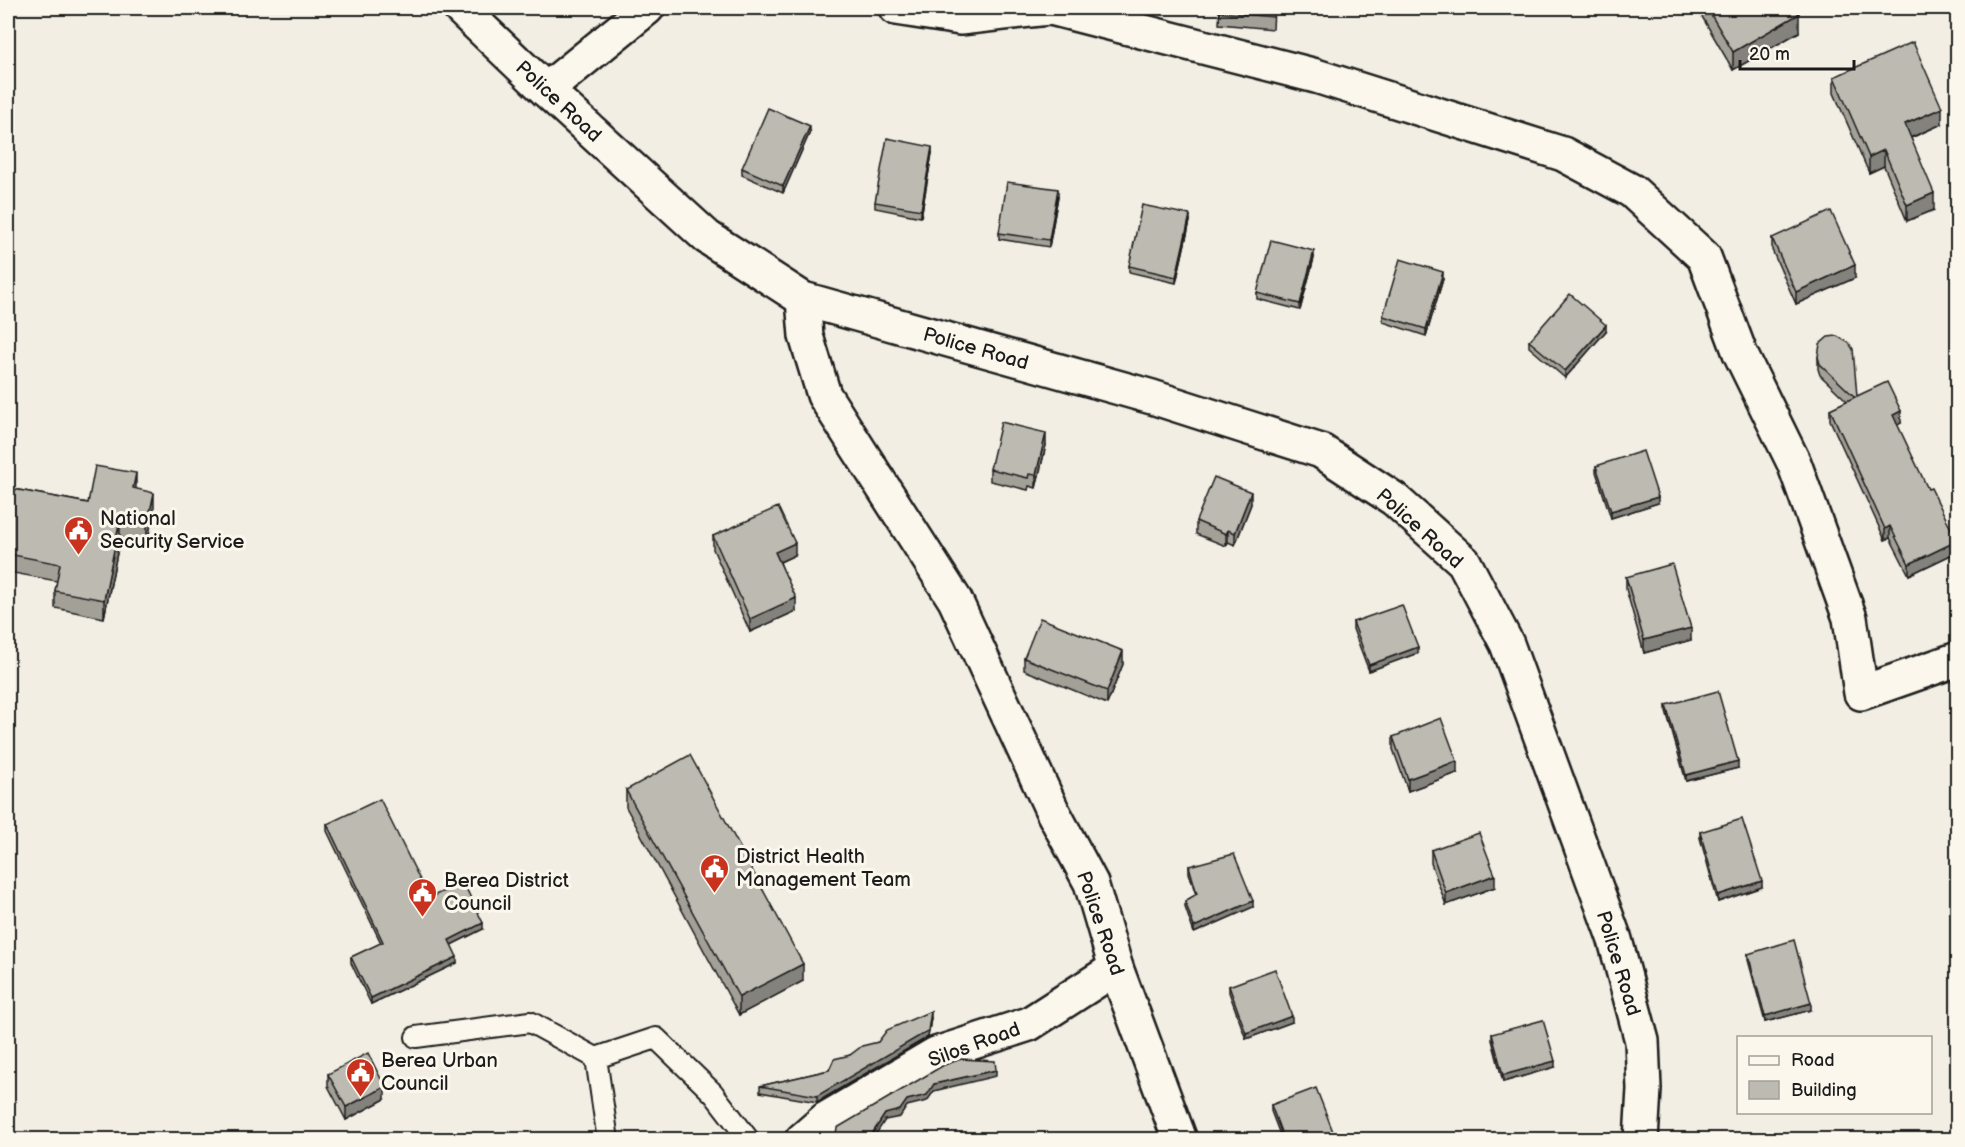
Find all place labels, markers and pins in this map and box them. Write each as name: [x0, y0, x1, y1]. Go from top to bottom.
place label: National Security Service: [100, 507, 245, 554]
public building icon: National Security Service: [63, 514, 95, 556]
place label: District Health Management Team: [736, 845, 911, 892]
public building icon: District Health Management Team: [699, 852, 731, 894]
place label: Berea District Council: [444, 869, 569, 916]
public building icon: Berea District Council: [407, 876, 439, 918]
place label: Berea Urban Council: [381, 1049, 498, 1096]
public building icon: Berea Urban Council: [344, 1056, 376, 1098]

